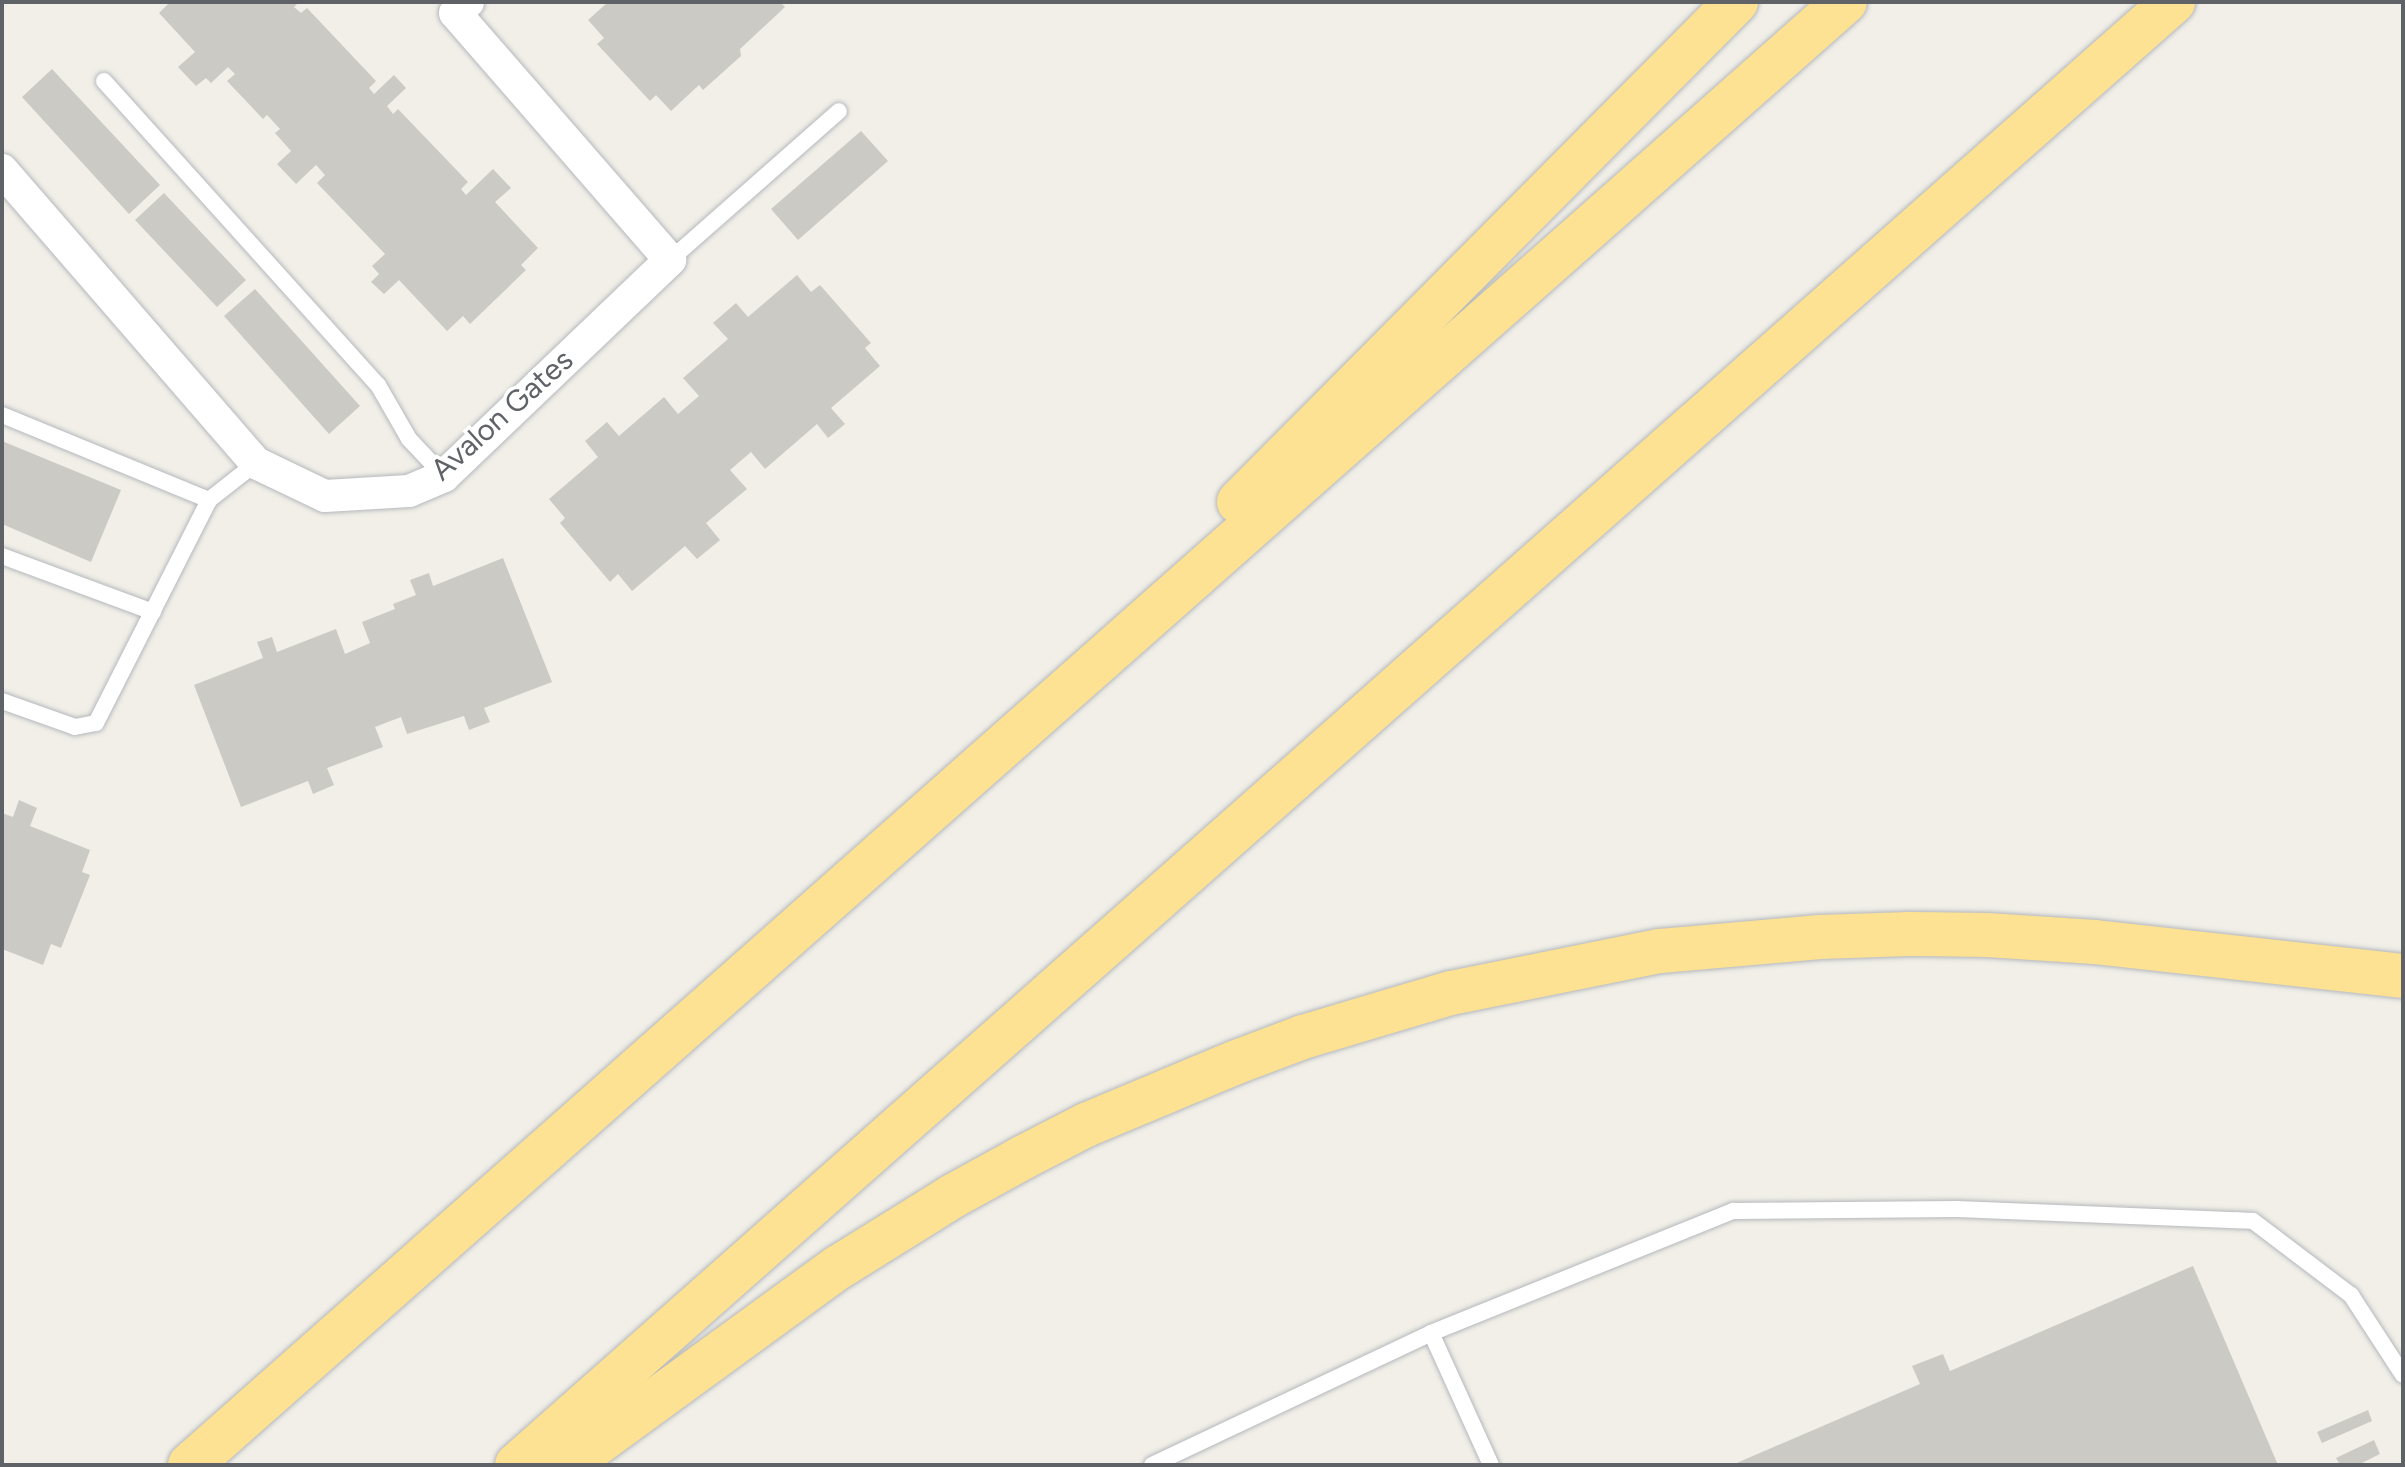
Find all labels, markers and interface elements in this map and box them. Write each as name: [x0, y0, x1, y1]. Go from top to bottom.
street label: Avalon Gates: [424, 342, 580, 488]

